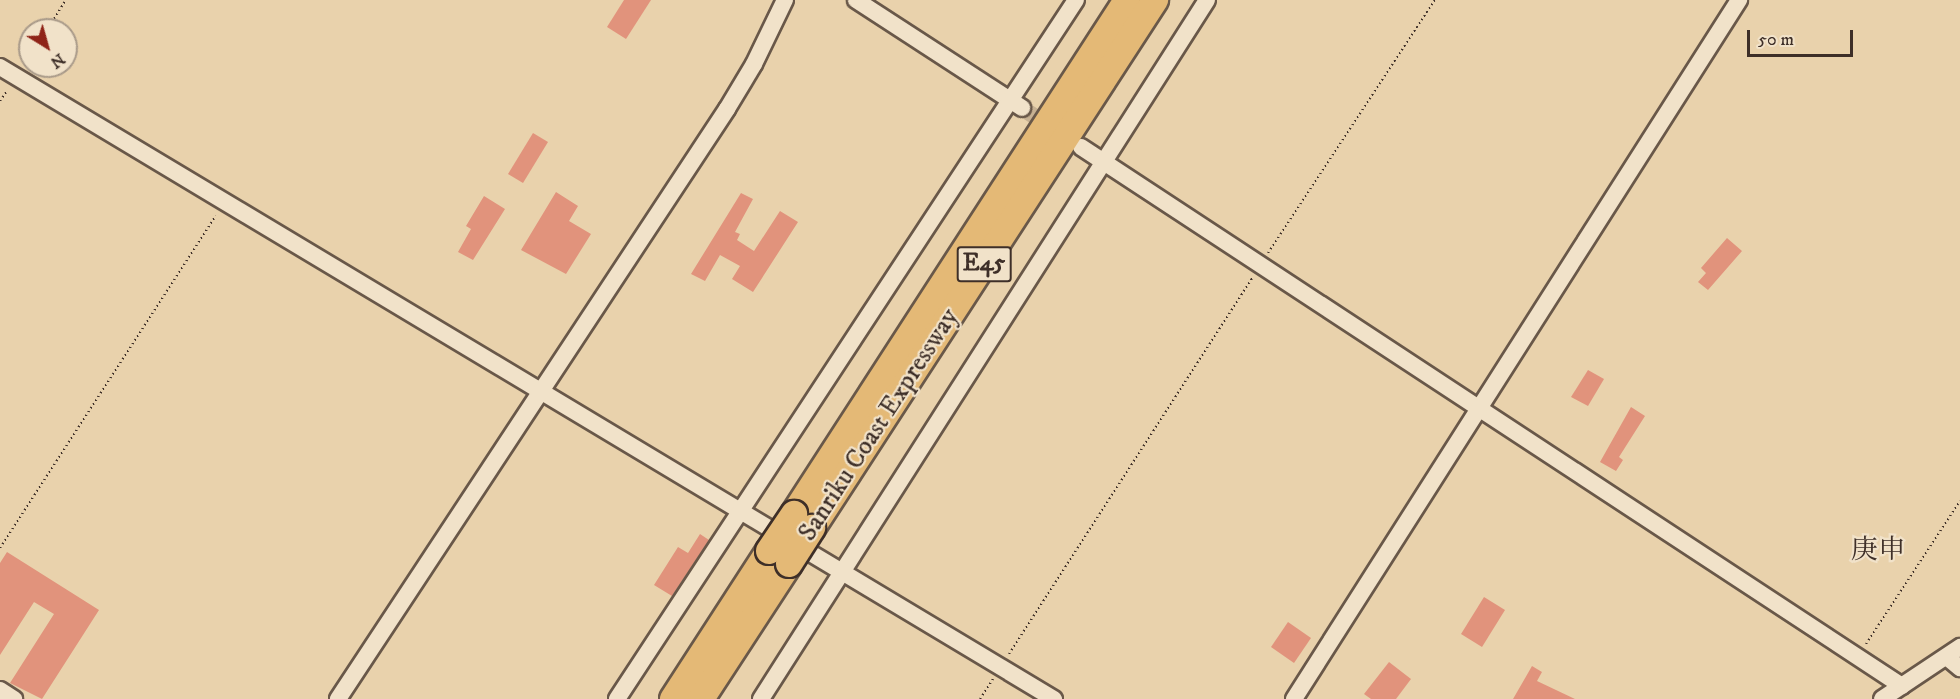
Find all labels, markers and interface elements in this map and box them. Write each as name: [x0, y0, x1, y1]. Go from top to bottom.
north arrow: [18, 18, 78, 78]
scale bar: [1750, 18, 1856, 56]
text: 50 m: [1758, 29, 1794, 51]
text: N: [46, 49, 69, 73]
road number: E45: [956, 243, 1012, 285]
street label: Sanriku Coast Expressway: [792, 303, 966, 547]
district label: 庚申: [1851, 535, 1905, 567]

